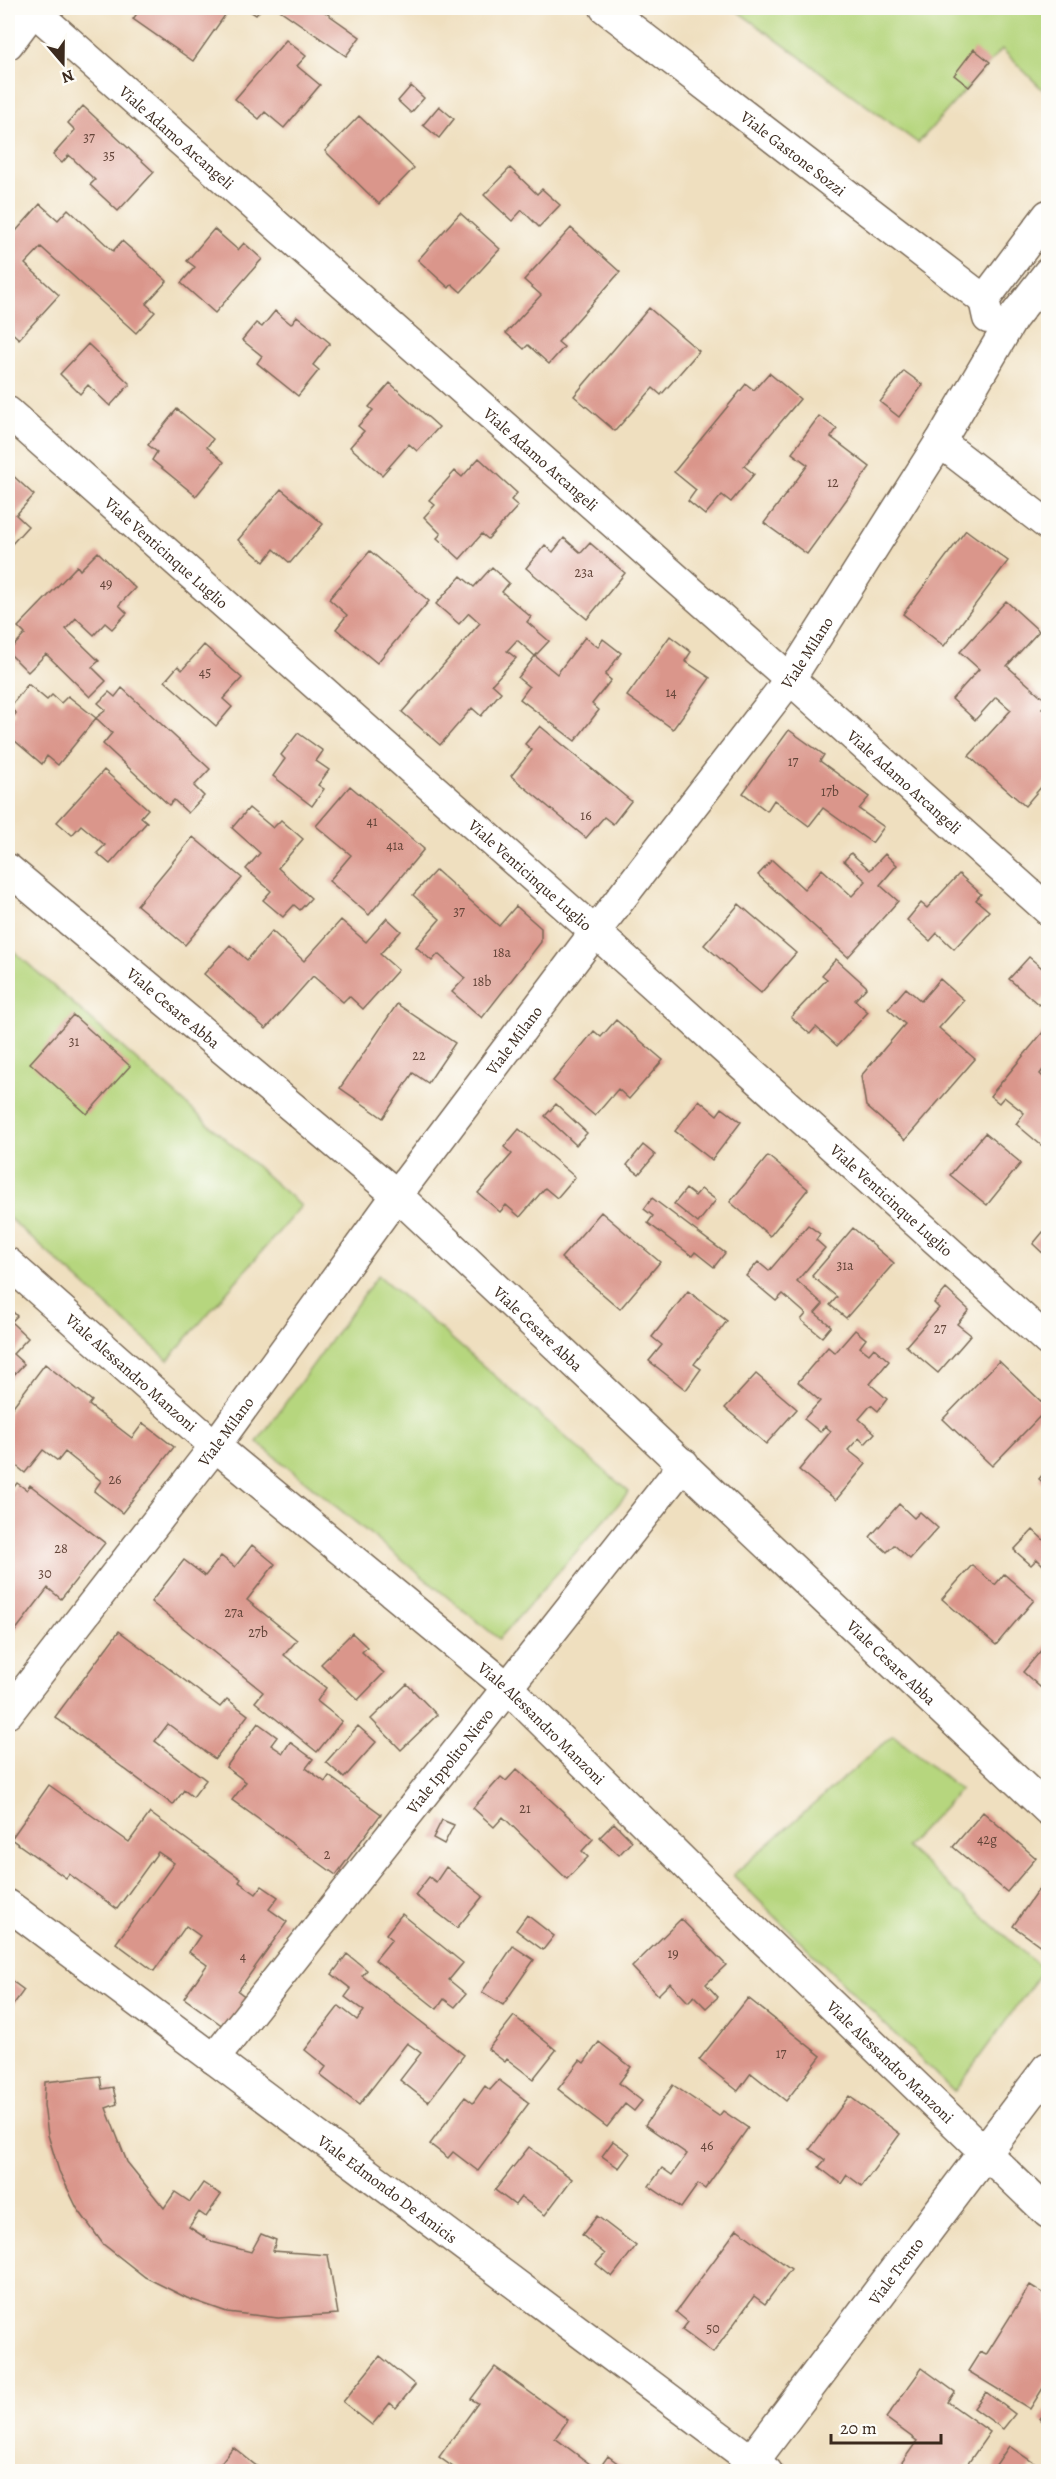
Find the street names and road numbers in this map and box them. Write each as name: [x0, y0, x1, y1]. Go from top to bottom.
street label: Viale Adamo Arcangeli: [113, 80, 238, 195]
street label: Viale Gastone Sozzi: [735, 106, 850, 202]
street label: Viale Adamo Arcangeli: [477, 402, 603, 516]
street label: Viale Venticinque Luglio: [99, 492, 233, 614]
street label: Viale Milano: [776, 613, 839, 694]
street label: Viale Adamo Arcangeli: [841, 725, 966, 839]
street label: Viale Venticinque Luglio: [463, 814, 596, 936]
street label: Viale Cesare Abba: [121, 962, 225, 1054]
street label: Viale Milano: [481, 1001, 548, 1080]
street label: Viale Venticinque Luglio: [824, 1139, 957, 1262]
street label: Viale Cesare Abba: [488, 1281, 587, 1377]
street label: Viale Alessandro Manzoni: [60, 1308, 201, 1437]
street label: Viale Milano: [193, 1392, 259, 1472]
street label: Viale Cesare Abba: [841, 1615, 941, 1711]
street label: Viale Alessandro Manzoni: [472, 1657, 610, 1790]
street label: Viale Ippolito Nievo: [401, 1704, 499, 1820]
street label: Viale Alessandro Manzoni: [821, 1995, 958, 2129]
street label: Viale Edmondo De Amicis: [312, 2129, 461, 2249]
street label: Viale Trento: [863, 2233, 929, 2310]

